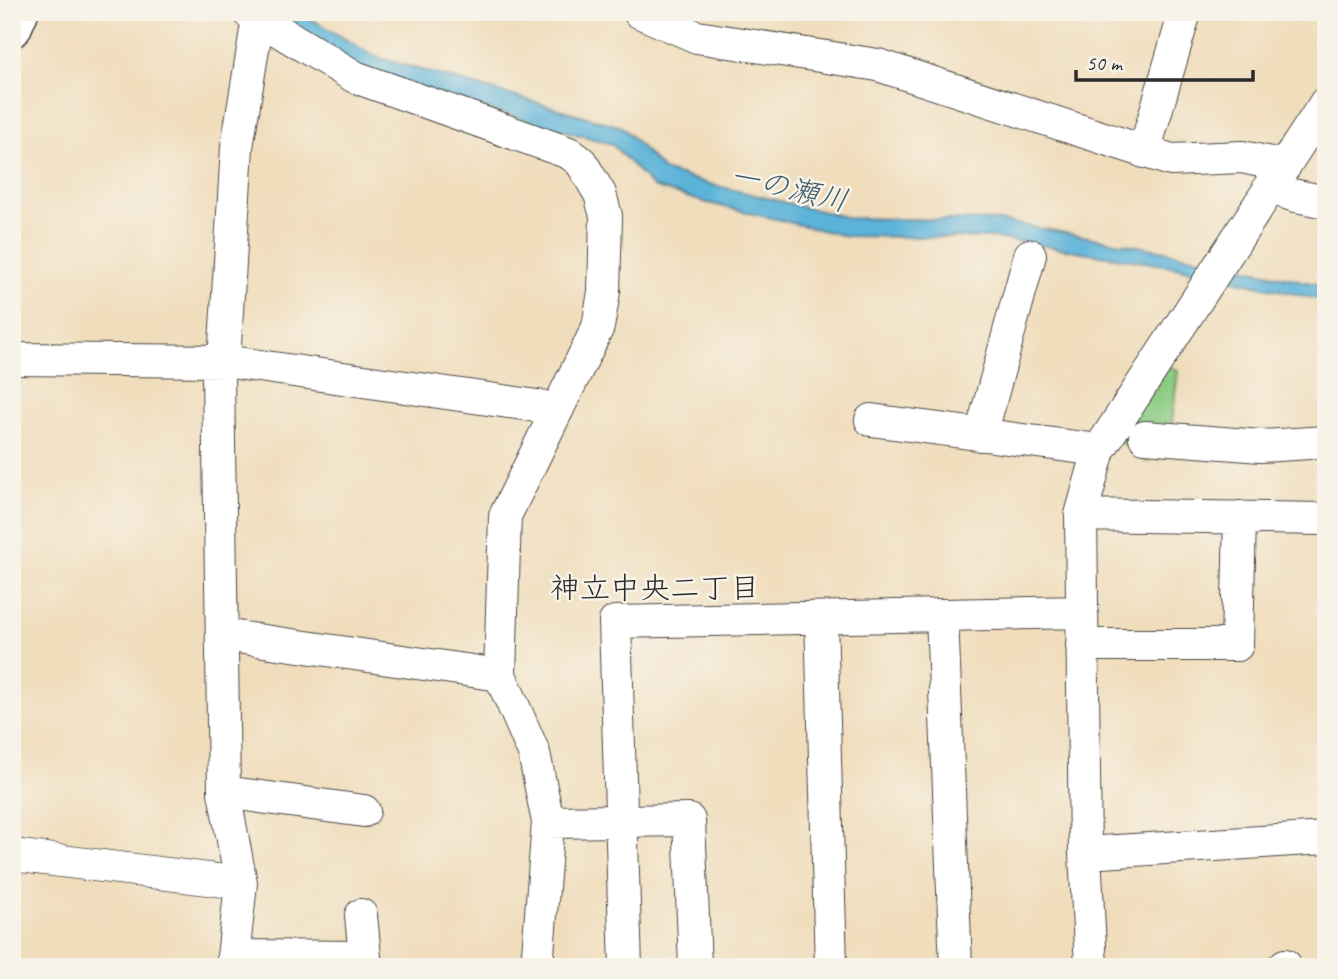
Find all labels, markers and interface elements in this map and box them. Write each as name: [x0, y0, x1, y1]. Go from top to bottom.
scale bar: [1076, 38, 1252, 82]
text: 50 m: [1086, 50, 1124, 76]
water label: 一の瀬川: [726, 156, 852, 220]
district label: 神立中央二丁目: [550, 569, 760, 607]

